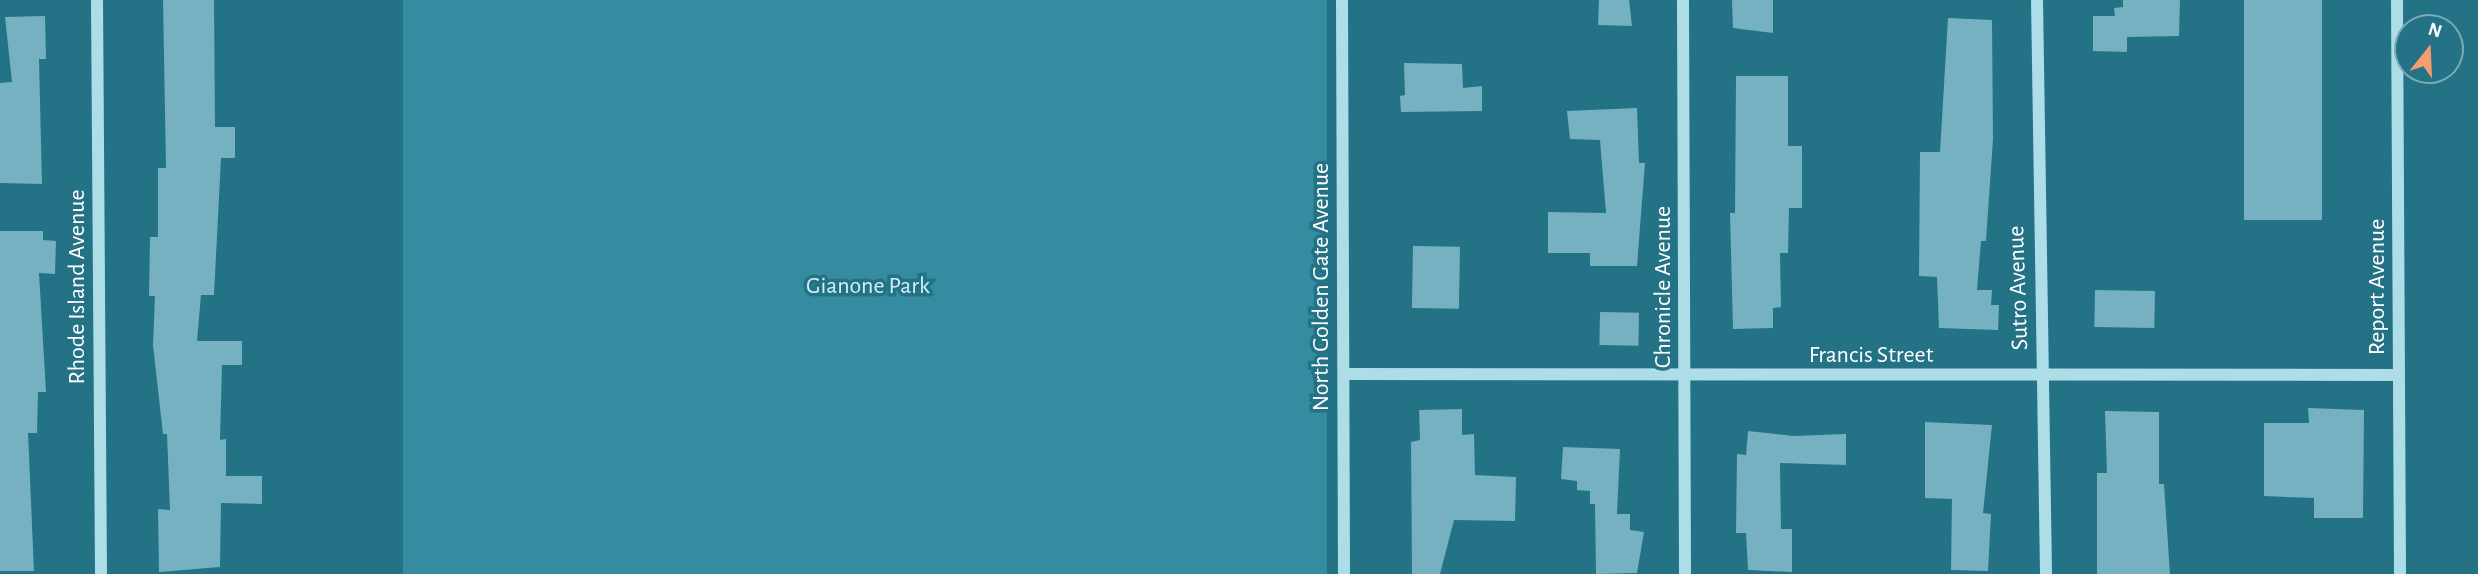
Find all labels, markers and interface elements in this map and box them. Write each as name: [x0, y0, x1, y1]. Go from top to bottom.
north arrow: [2394, 14, 2464, 84]
text: N: [2426, 19, 2444, 42]
street label: North Golden Gate Avenue: [1308, 163, 1336, 411]
street label: Rhode Island Avenue: [64, 189, 92, 385]
street label: Chronicle Avenue: [1650, 206, 1678, 368]
street label: Report Avenue: [2364, 219, 2392, 355]
street label: Sutro Avenue: [2002, 225, 2036, 351]
park label: Gianone Park: [806, 273, 930, 301]
street label: Francis Street: [1809, 342, 1933, 370]

